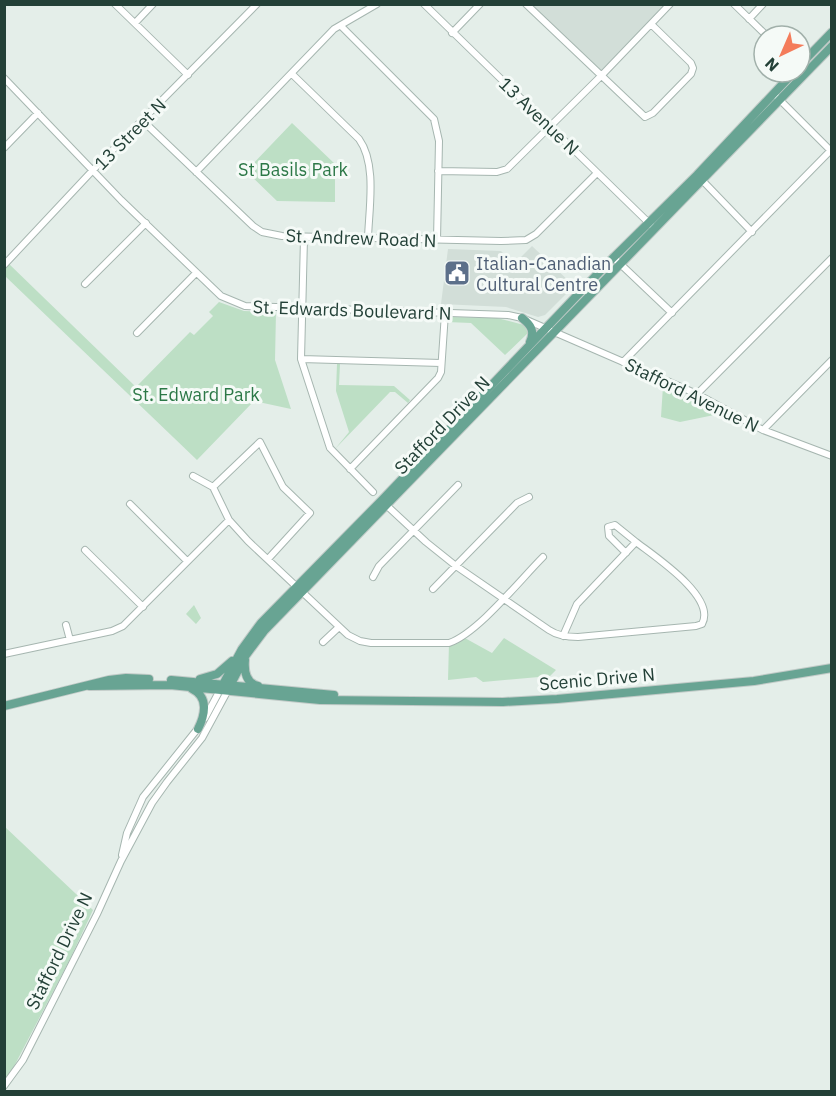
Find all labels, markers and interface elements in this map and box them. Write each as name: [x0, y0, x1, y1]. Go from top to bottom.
north arrow: [752, 24, 812, 84]
text: N: [760, 54, 783, 76]
street label: 13 Avenue N: [494, 72, 584, 160]
street label: 13 Street N: [89, 93, 171, 175]
park label: St Basils Park: [238, 158, 349, 181]
street label: St. Andrew Road N: [285, 224, 437, 252]
place label: Italian-Canadian Cultural Centre: [476, 252, 611, 296]
public building icon: Italian-Canadian Cultural Centre: [442, 258, 472, 288]
street label: St. Edwards Boulevard N: [252, 295, 452, 325]
street label: Stafford Avenue N: [621, 353, 763, 437]
street label: Stafford Drive N: [389, 371, 495, 479]
park label: St. Edward Park: [132, 383, 260, 406]
street label: Scenic Drive N: [538, 662, 656, 696]
street label: Stafford Drive N: [21, 888, 97, 1014]

